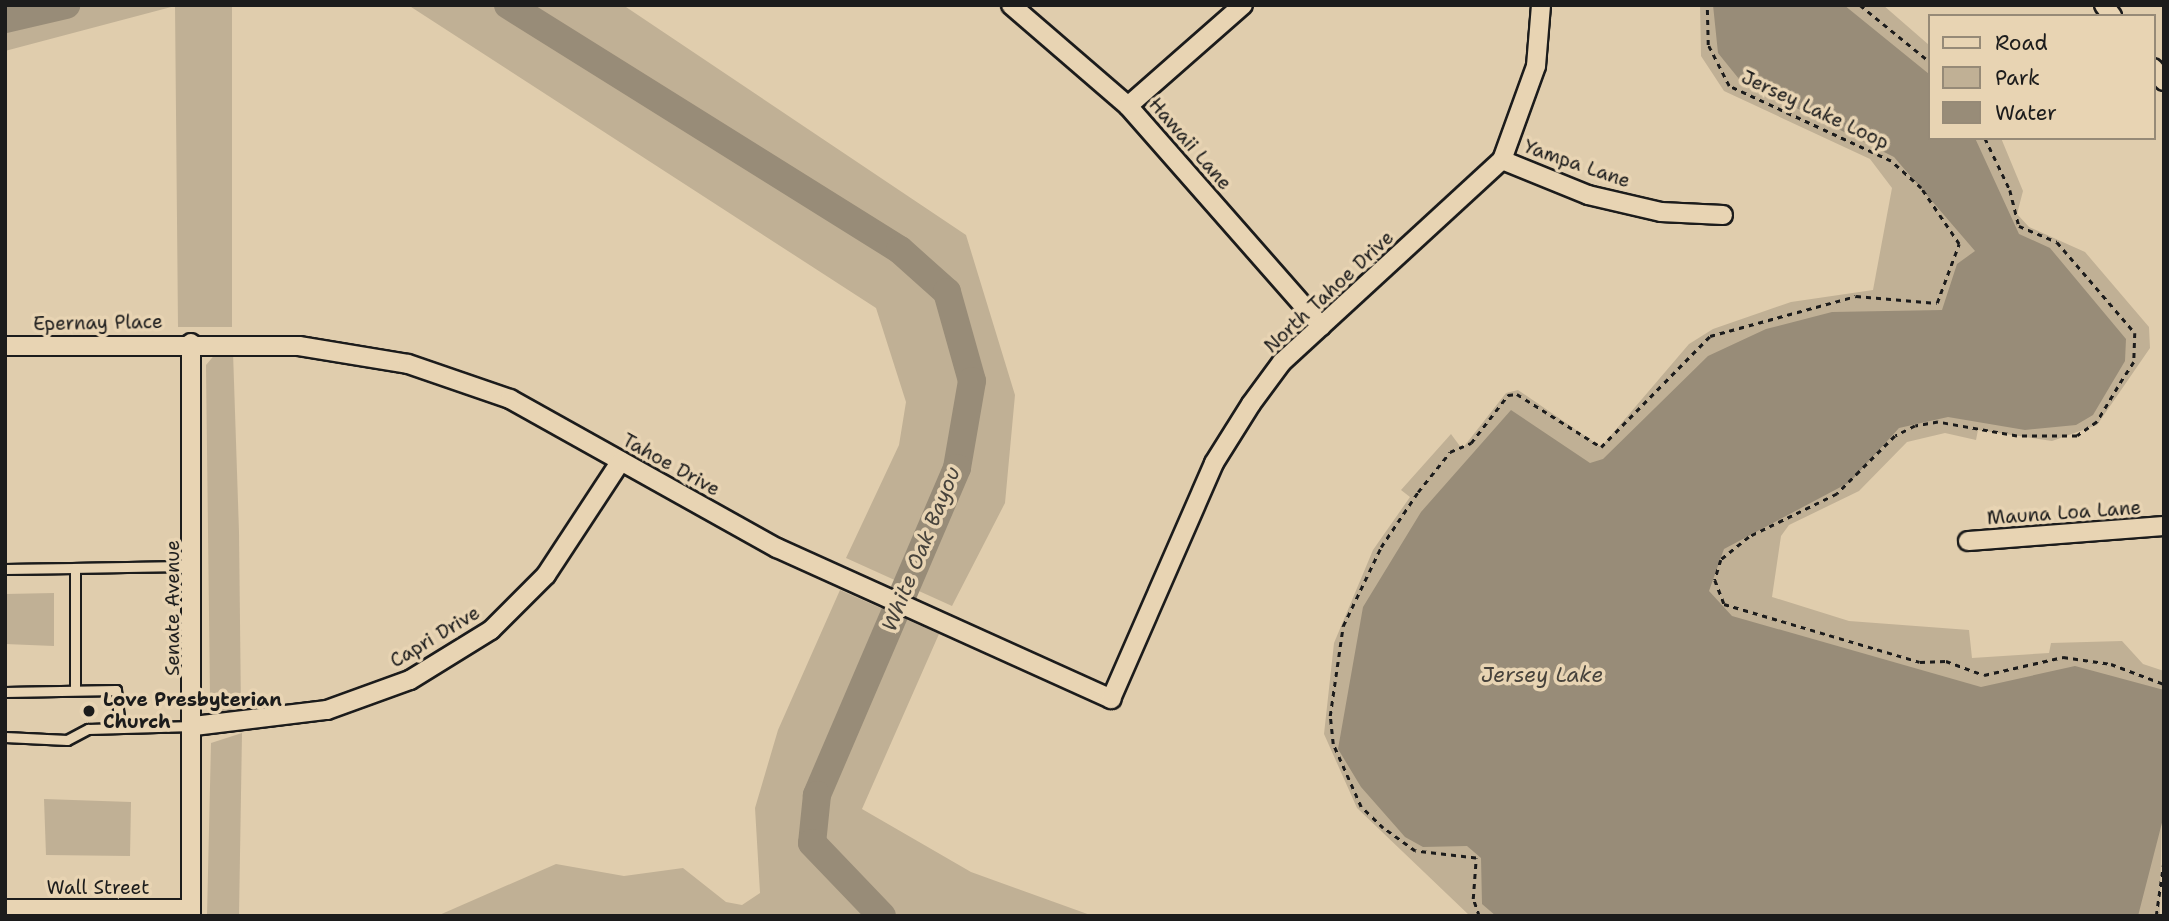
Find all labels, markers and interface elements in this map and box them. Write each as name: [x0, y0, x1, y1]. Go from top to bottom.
legend: [1927, 14, 2155, 140]
text: Road: [1995, 29, 2048, 57]
text: Park: [1995, 64, 2040, 92]
street label: Jersey Lake Loop: [1738, 66, 1892, 154]
street label: Hawaii Lane: [1144, 93, 1236, 195]
text: Water: [1995, 99, 2057, 127]
street label: Yampa Lane: [1521, 135, 1633, 193]
street label: North Tahoe Drive: [1260, 226, 1398, 358]
street label: Epernay Place: [33, 310, 163, 336]
street label: Tahoe Drive: [618, 429, 724, 501]
water label: White Oak Bayou: [876, 463, 966, 635]
street label: Mauna Loa Lane: [1986, 496, 2142, 530]
street label: Senate Avenue: [162, 540, 184, 676]
street label: Capri Drive: [386, 601, 484, 673]
water label: Jersey Lake: [1481, 662, 1603, 688]
place label: Love Presbyterian Church: [103, 689, 282, 733]
marker: Love Presbyterian Church: [81, 703, 97, 719]
street label: Wall Street: [47, 877, 149, 899]

